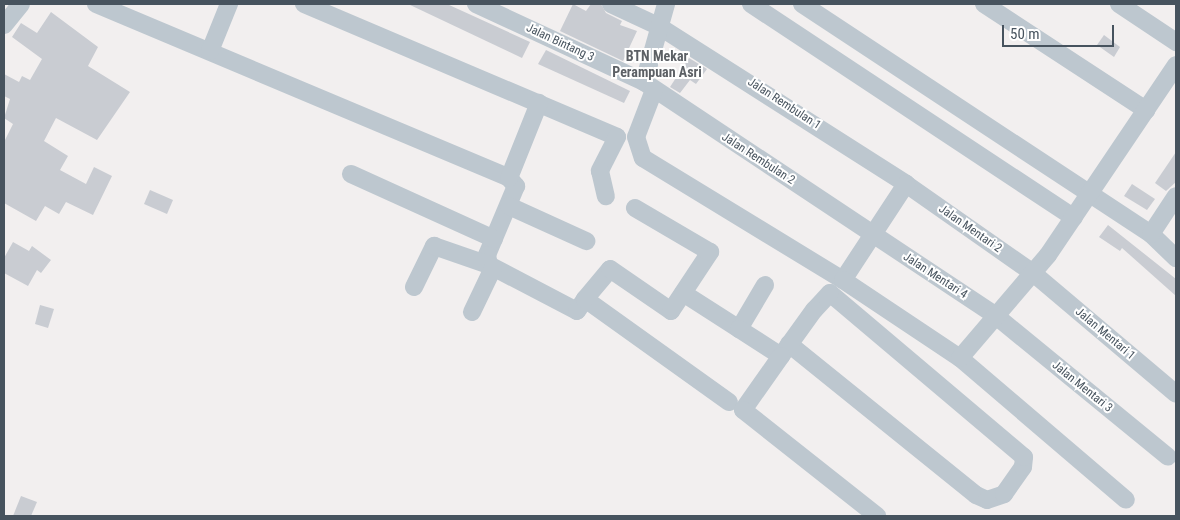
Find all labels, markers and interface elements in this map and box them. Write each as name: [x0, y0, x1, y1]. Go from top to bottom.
scale bar: [1005, 15, 1118, 47]
street label: Jalan Bintang 3: [524, 21, 596, 65]
text: 50 m: [1010, 25, 1040, 43]
district label: BTN Mekar Perampuan Asri: [612, 48, 702, 80]
street label: Jalan Rembulan 1: [745, 75, 823, 133]
street label: Jalan Rembulan 2: [719, 130, 797, 188]
street label: Jalan Mentari 2: [936, 202, 1004, 256]
street label: Jalan Mentari 4: [900, 250, 970, 302]
street label: Jalan Mentari 1: [1072, 305, 1138, 363]
street label: Jalan Mentari 3: [1049, 358, 1115, 416]

